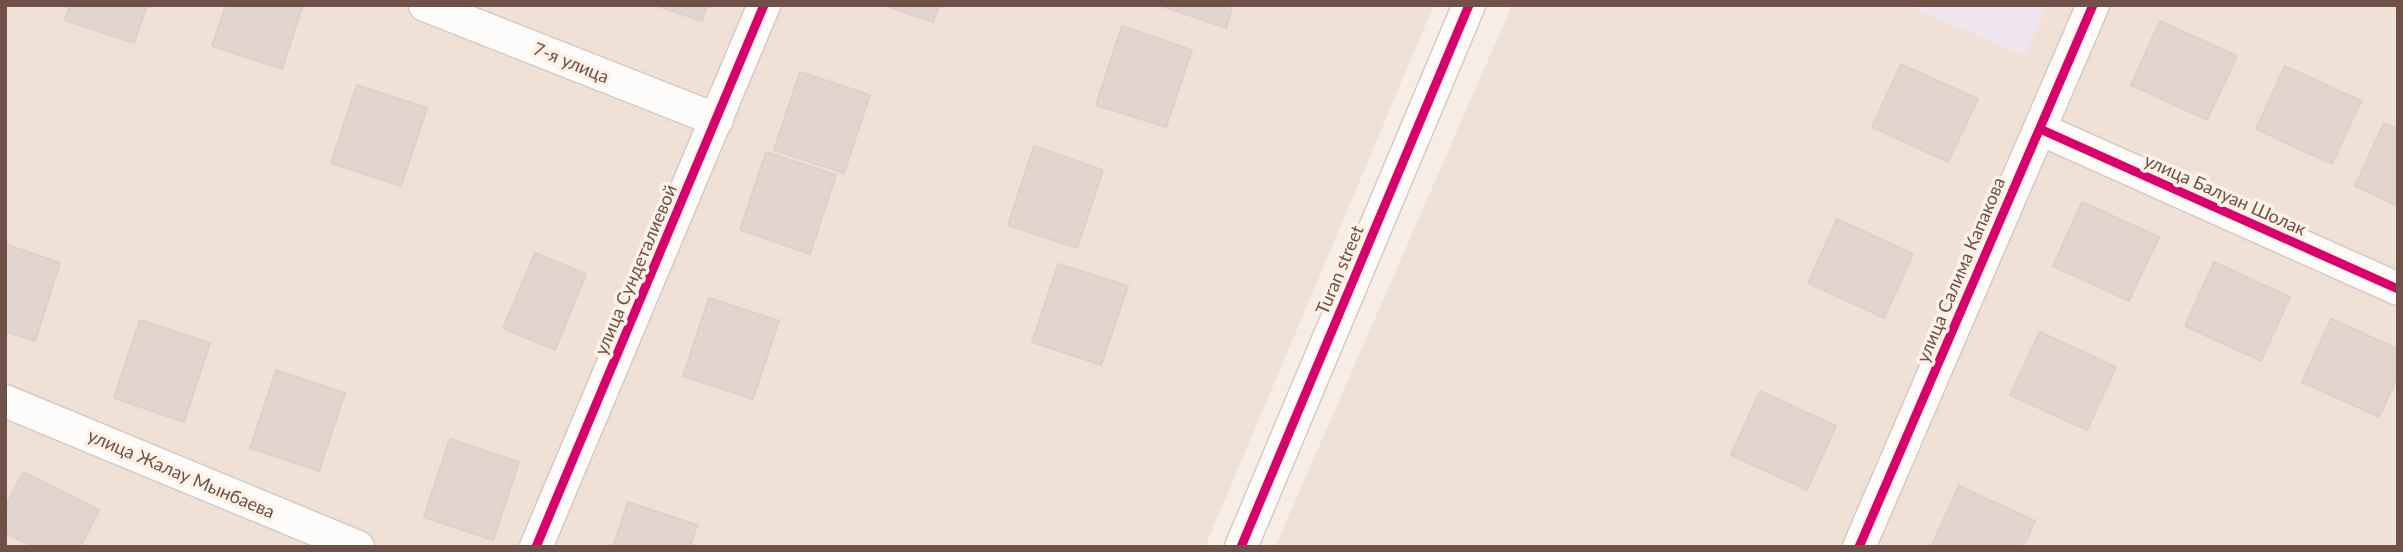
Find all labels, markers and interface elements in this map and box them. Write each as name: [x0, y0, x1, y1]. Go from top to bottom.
street label: 7-я улица: [530, 37, 612, 87]
street label: улица Балуан Шолак: [2141, 148, 2310, 240]
street label: улица Салима Капакова: [1911, 174, 2009, 365]
street label: улица Сундеталиевой: [589, 181, 681, 358]
street label: Turan street: [1310, 221, 1368, 317]
street label: улица Жалау Мынбаева: [85, 424, 278, 522]

